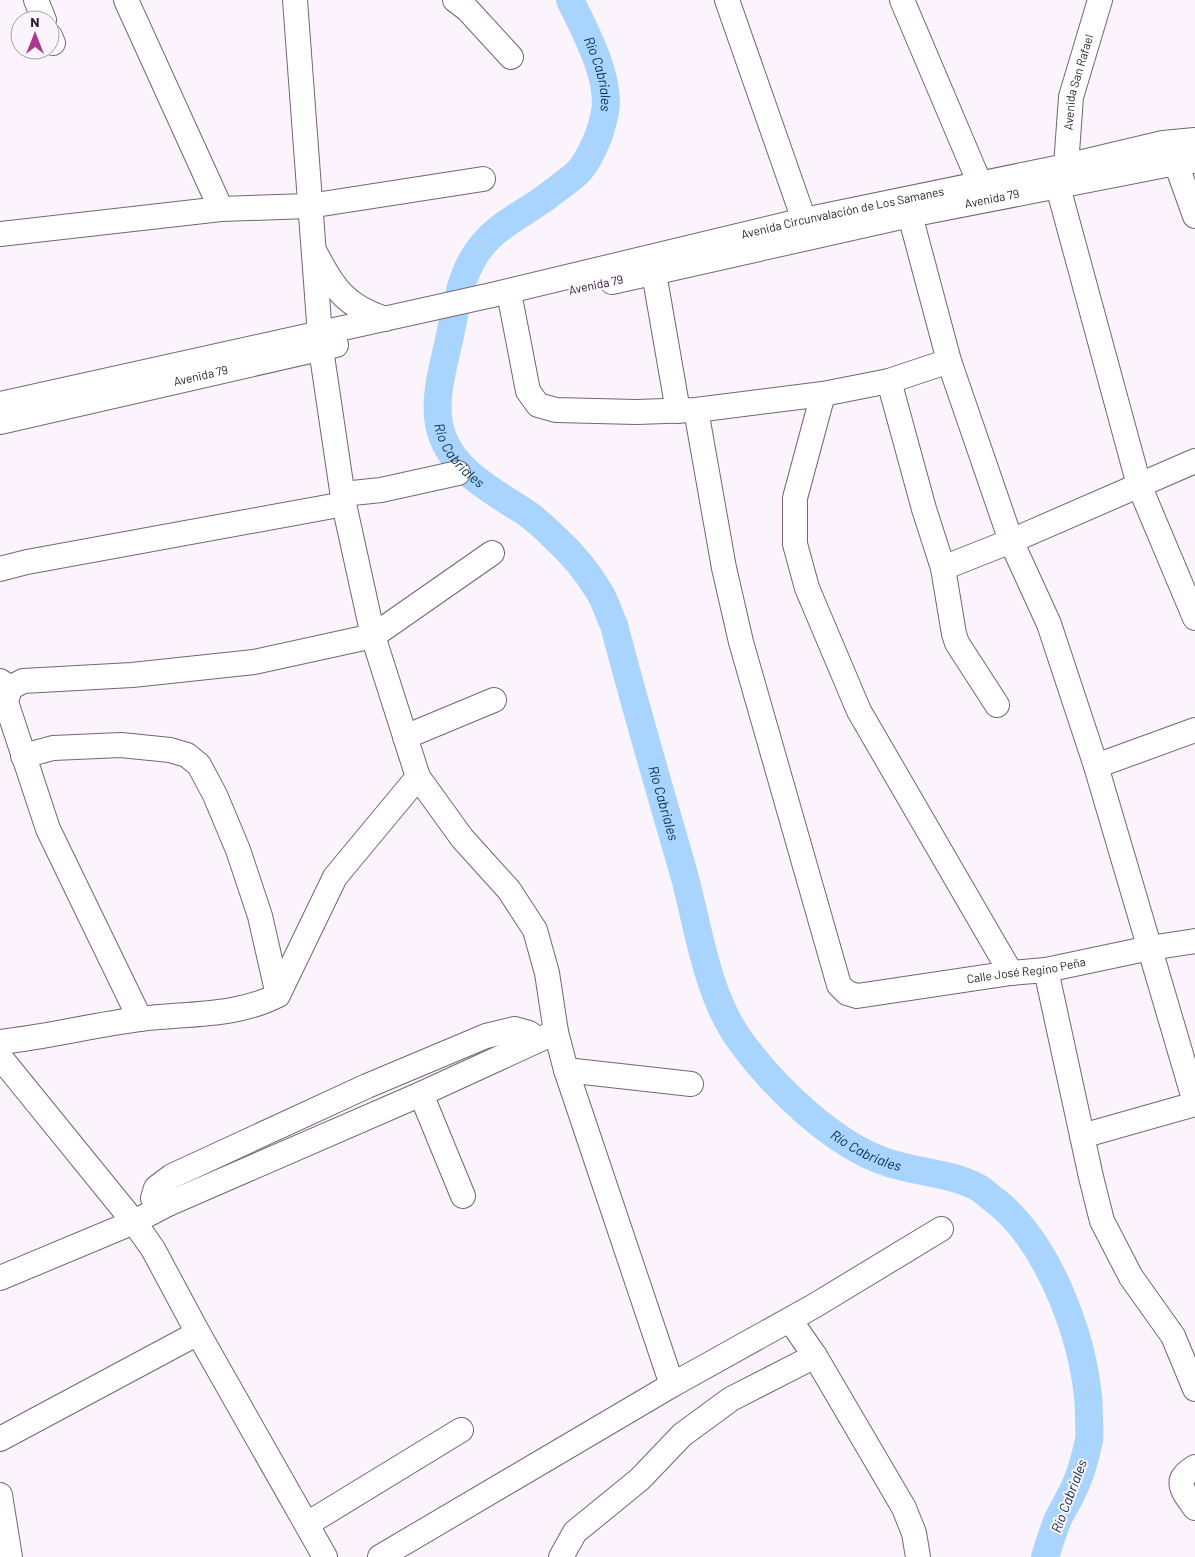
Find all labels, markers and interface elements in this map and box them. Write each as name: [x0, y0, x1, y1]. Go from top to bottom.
north arrow: [10, 10, 60, 60]
text: N: [30, 13, 40, 30]
street label: Avenida San Rafael: [1061, 32, 1095, 131]
water label: Río Cabriales: [581, 34, 615, 113]
street label: Avenida Circunvalación de Los Samanes: [740, 183, 945, 241]
street label: Avenida 79: [963, 186, 1020, 210]
street label: Avenida 79: [567, 271, 624, 297]
street label: Avenida 79: [172, 362, 229, 388]
water label: Río Cabriales: [431, 421, 488, 491]
water label: Río Cabriales: [645, 764, 683, 843]
street label: Calle José Regino Peña: [966, 954, 1087, 986]
water label: Río Cabriales: [828, 1126, 904, 1174]
water label: Río Cabriales: [1047, 1456, 1090, 1535]

